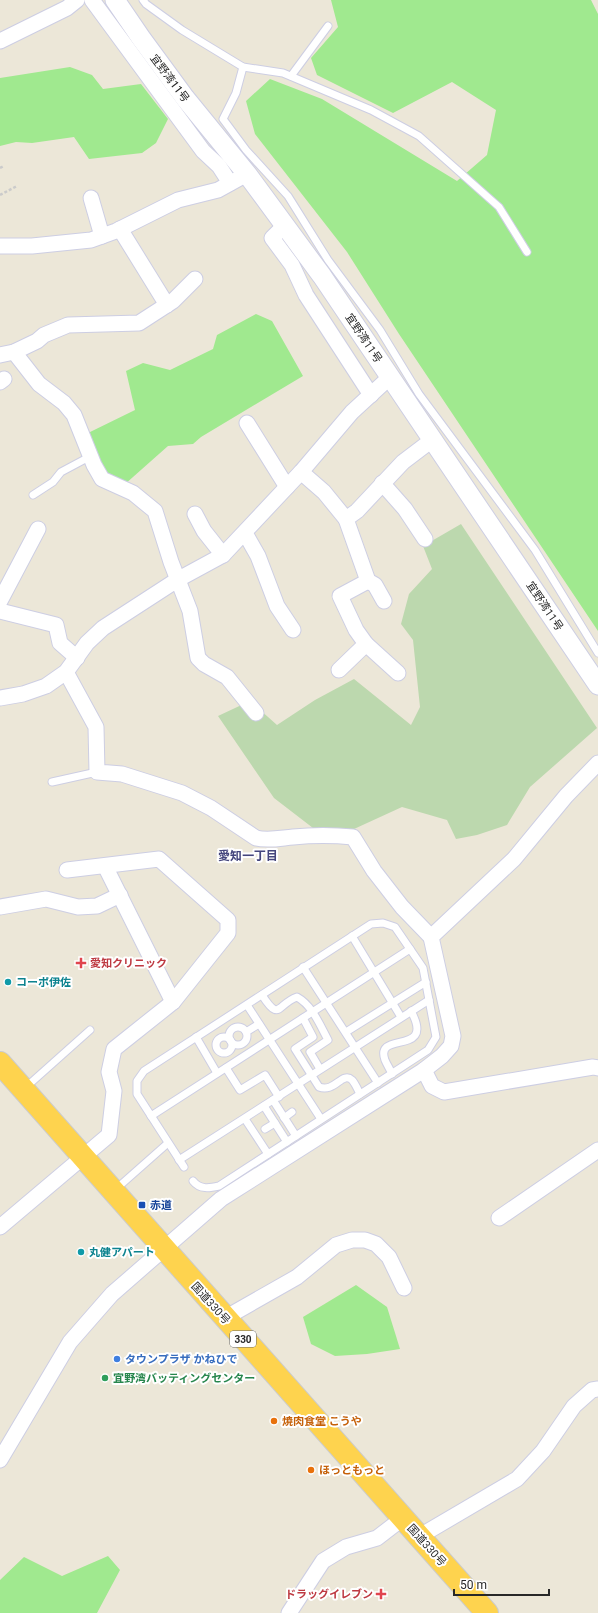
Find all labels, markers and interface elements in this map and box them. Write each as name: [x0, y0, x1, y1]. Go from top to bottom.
street label: 宜野湾11号: [147, 52, 192, 105]
street label: 宜野湾11号: [342, 311, 385, 365]
street label: 宜野湾11号: [523, 579, 566, 633]
district label: 愛知一丁目: [218, 849, 278, 863]
marker: 愛知クリニック: [75, 957, 87, 969]
place label: 愛知クリニック: [90, 957, 167, 970]
place label: コーポ伊佐: [16, 976, 71, 989]
marker: コーポ伊佐: [3, 977, 13, 987]
place label: 赤道: [150, 1199, 172, 1212]
marker: 赤道: [137, 1200, 147, 1210]
place label: 丸健アパート: [89, 1246, 155, 1259]
marker: 丸健アパート: [76, 1247, 86, 1257]
street label: 国道330号: [189, 1280, 233, 1327]
road number: 330: [230, 1331, 256, 1347]
place label: タウンプラザ かねひで: [125, 1353, 237, 1366]
marker: タウンプラザ かねひで: [112, 1354, 122, 1364]
place label: 宜野湾バッティングセンター: [113, 1372, 255, 1385]
marker: 宜野湾バッティングセンター: [100, 1373, 110, 1383]
place label: 焼肉食堂 こうや: [282, 1415, 362, 1428]
marker: 焼肉食堂 こうや: [269, 1416, 279, 1426]
place label: ほっともっと: [319, 1464, 385, 1477]
marker: ほっともっと: [306, 1465, 316, 1475]
street label: 国道330号: [405, 1522, 449, 1569]
scale bar: [454, 1571, 549, 1597]
text: 50 m: [460, 1578, 487, 1592]
place label: ドラッグイレブン: [285, 1588, 373, 1601]
marker: ドラッグイレブン: [376, 1589, 386, 1599]

